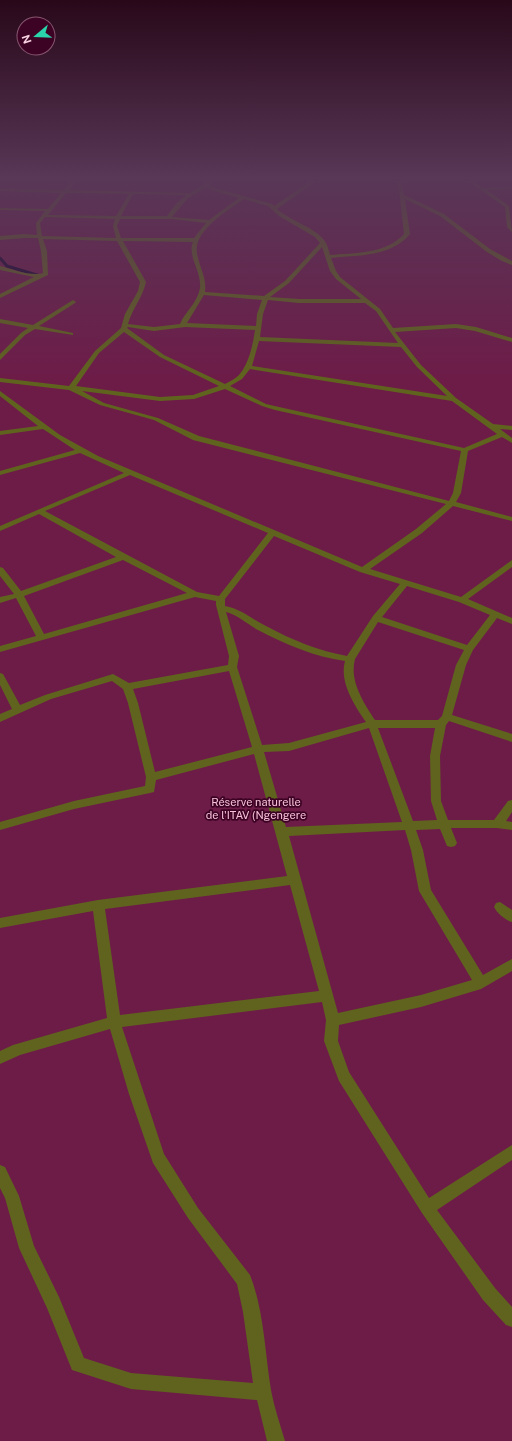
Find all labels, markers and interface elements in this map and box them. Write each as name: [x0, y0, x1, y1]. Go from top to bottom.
north arrow: [16, 16, 56, 56]
text: N: [19, 33, 34, 45]
park label: Réserve naturelle de l'ITAV (Ngengere: [206, 796, 306, 821]

